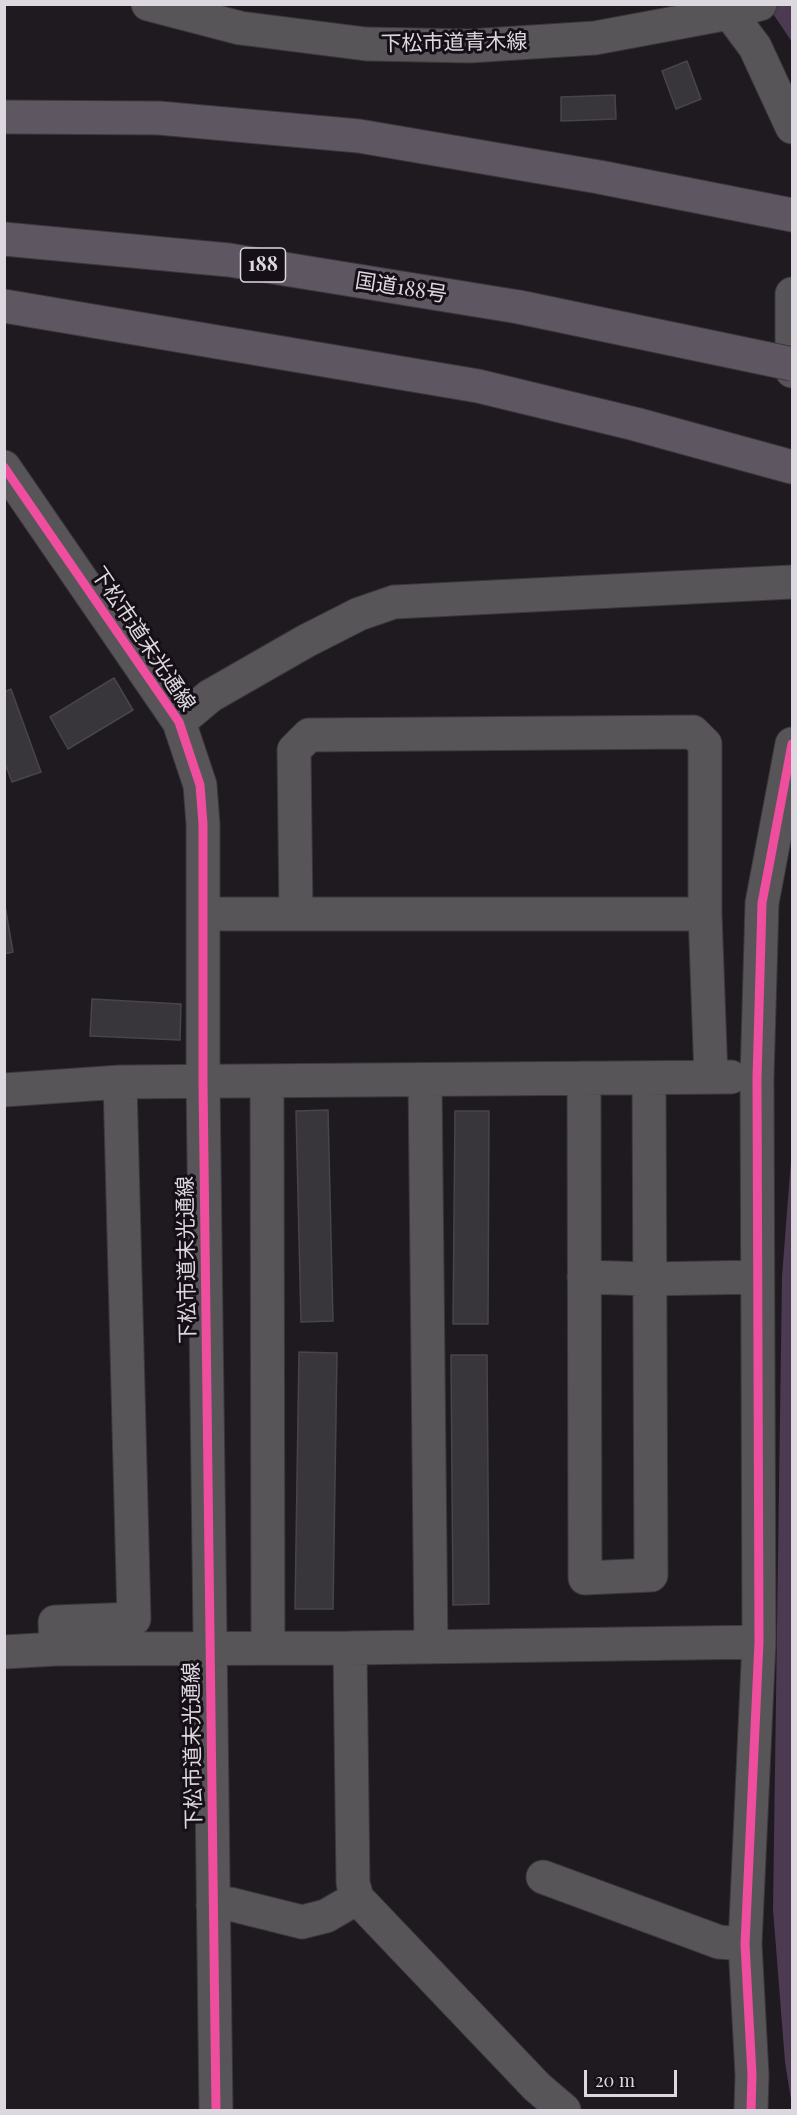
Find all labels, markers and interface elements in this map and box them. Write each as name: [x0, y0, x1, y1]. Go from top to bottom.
street label: 下松市道青木線: [380, 29, 528, 57]
road number: 188: [240, 248, 286, 282]
street label: 国道188号: [353, 268, 449, 308]
street label: 下松市道末光通線: [86, 562, 200, 716]
street label: 下松市道末光通線: [173, 1176, 201, 1344]
street label: 下松市道末光通線: [179, 1662, 207, 1830]
scale bar: [587, 2058, 680, 2096]
text: 20 m: [595, 2068, 635, 2092]

